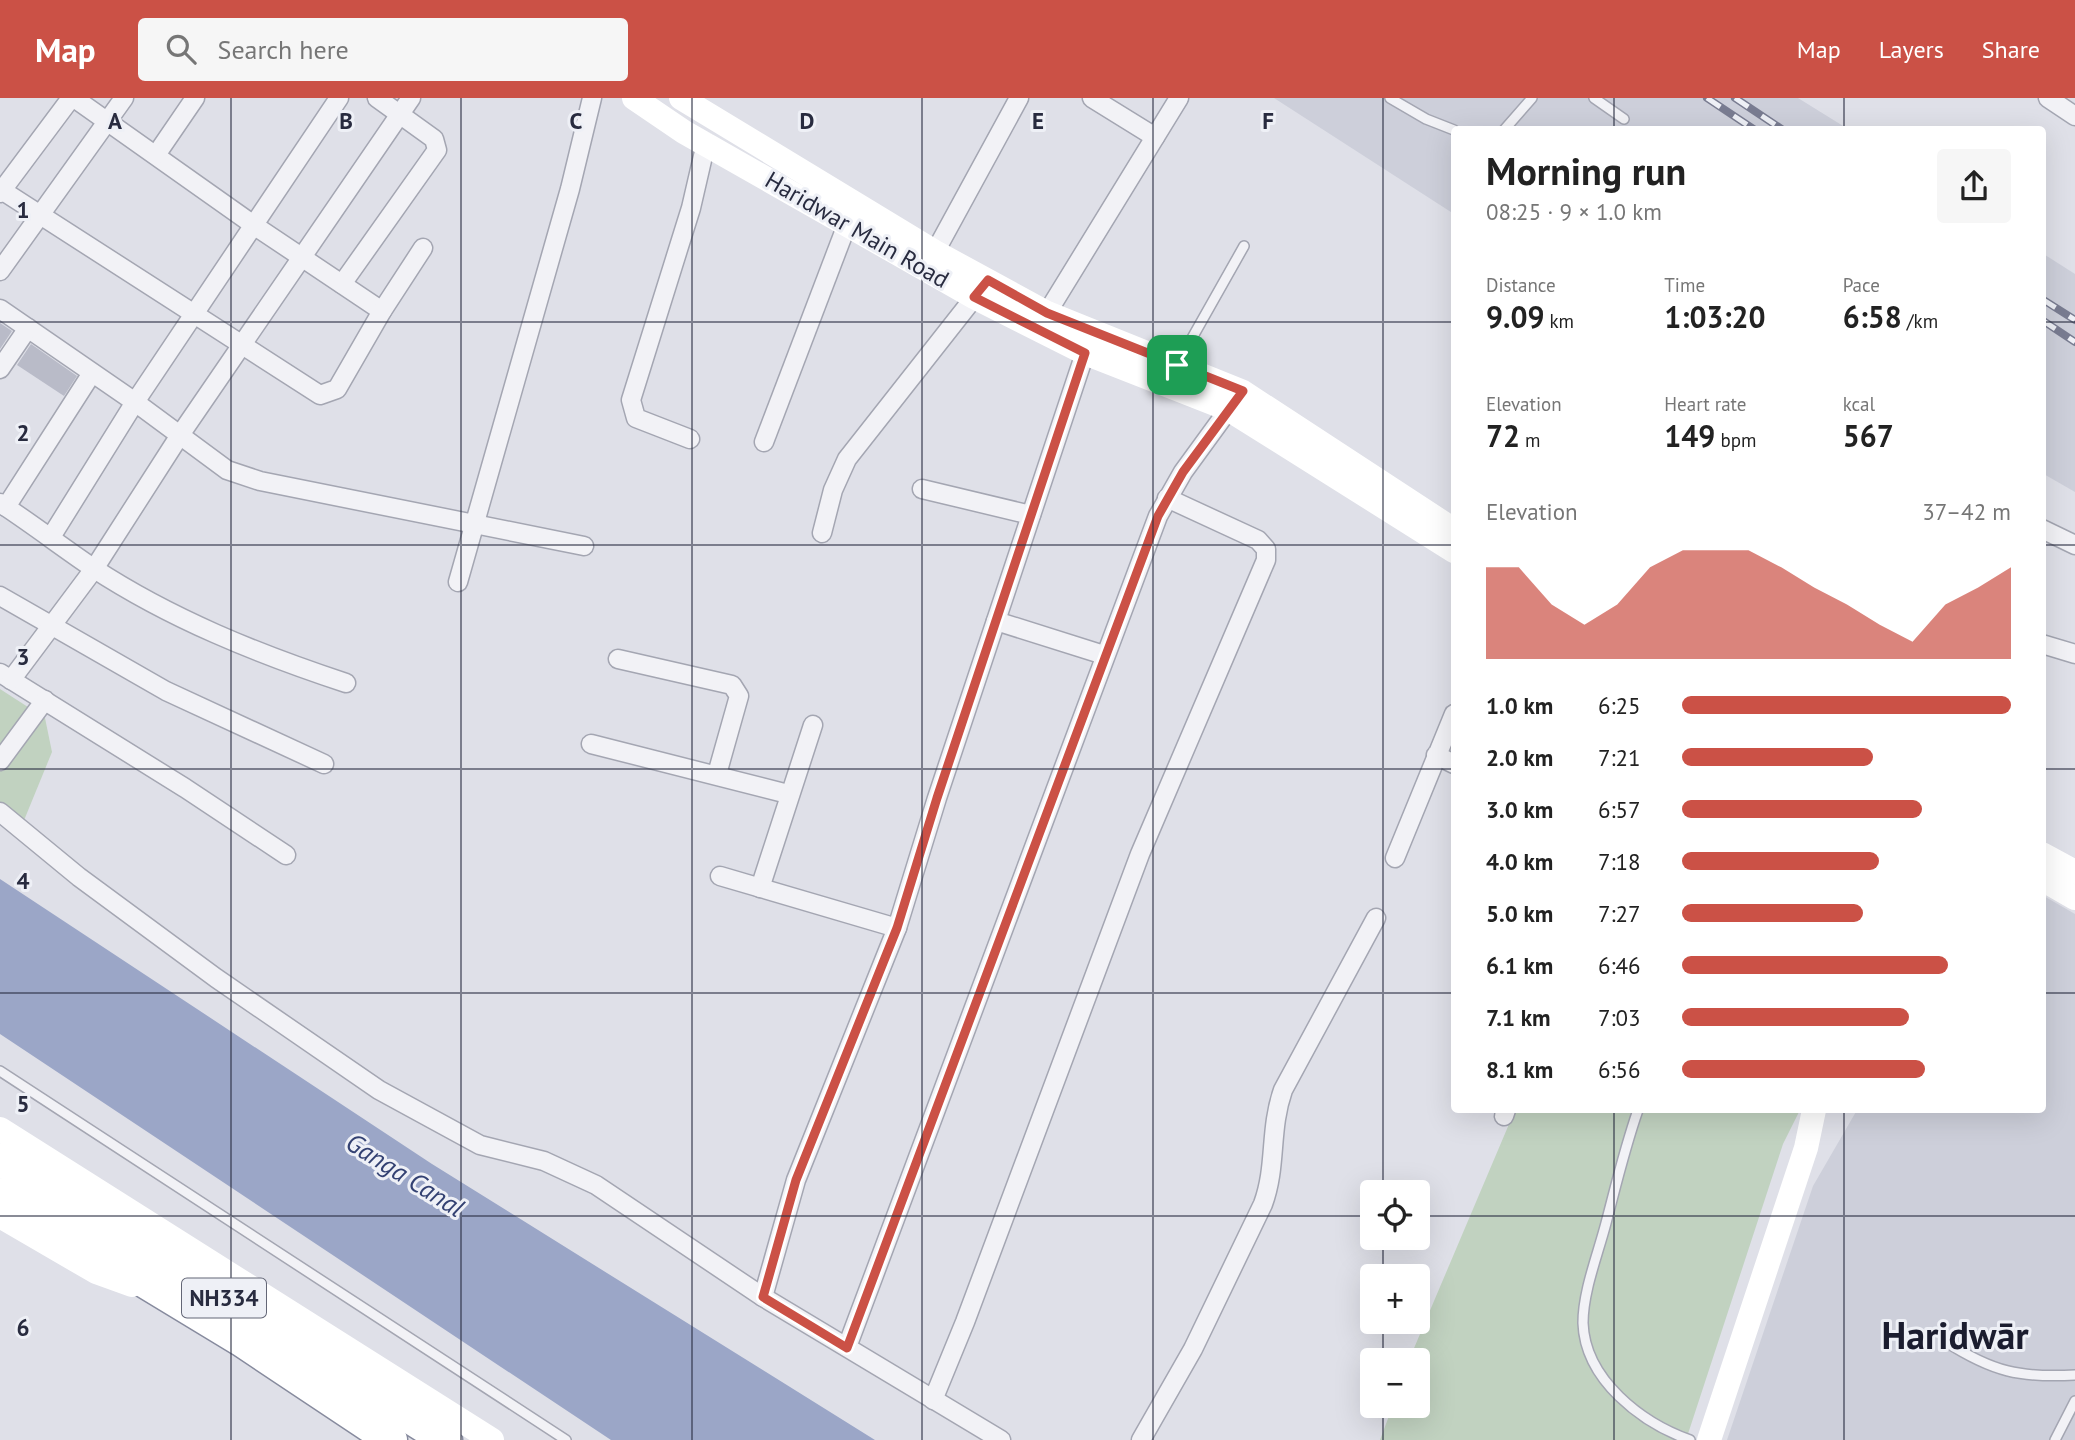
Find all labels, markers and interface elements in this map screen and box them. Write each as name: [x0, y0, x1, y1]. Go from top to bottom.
search box: [138, 18, 628, 81]
text: Map: [35, 28, 96, 71]
icon: search: [162, 30, 200, 68]
text: Search here: [218, 33, 349, 66]
text: Map: [1797, 34, 1841, 65]
text: Layers: [1879, 34, 1944, 65]
text: Share: [1982, 34, 2040, 65]
text: A: [108, 106, 122, 135]
text: B: [339, 106, 353, 135]
text: C: [570, 106, 583, 135]
text: D: [800, 106, 814, 135]
text: E: [1032, 106, 1044, 135]
text: F: [1262, 106, 1274, 135]
text: Morning run: [1486, 146, 1686, 195]
button: share: [1937, 149, 2011, 223]
street label: Haridwar Main Road: [760, 164, 955, 295]
text: 1: [16, 195, 30, 224]
text: 08:25 · 9 × 1.0 km: [1486, 197, 1662, 226]
text: Distance: [1486, 273, 1556, 297]
text: Time: [1664, 273, 1705, 297]
text: Pace: [1843, 273, 1880, 297]
text: 9.09: [1486, 297, 1544, 336]
text: 1:03:20: [1664, 297, 1766, 336]
text: 6:58: [1843, 297, 1902, 336]
text: km: [1544, 309, 1574, 333]
text: /km: [1902, 309, 1938, 333]
pin: [1147, 335, 1207, 395]
icon: arrive: [1158, 346, 1196, 384]
text: Elevation: [1486, 392, 1562, 416]
text: Heart rate: [1664, 392, 1746, 416]
text: kcal: [1843, 392, 1875, 416]
text: 72: [1486, 416, 1520, 455]
text: 149: [1664, 416, 1715, 455]
text: 567: [1843, 416, 1894, 455]
text: 2: [16, 418, 30, 447]
text: m: [1520, 428, 1541, 452]
text: bpm: [1715, 428, 1756, 452]
text: Elevation: [1486, 497, 1578, 526]
text: 37–42 m: [1922, 497, 2011, 526]
text: 3: [16, 642, 30, 671]
text: 1.0 km: [1486, 691, 1553, 720]
text: 6:25: [1598, 691, 1641, 720]
text: 2.0 km: [1486, 743, 1553, 772]
text: 7:21: [1598, 743, 1641, 772]
text: 3.0 km: [1486, 795, 1553, 824]
text: 6:57: [1598, 795, 1641, 824]
text: 4.0 km: [1486, 847, 1553, 876]
text: 7:18: [1598, 847, 1641, 876]
text: 4: [16, 866, 30, 895]
text: 5.0 km: [1486, 899, 1553, 928]
text: 7:27: [1598, 899, 1641, 928]
text: 6.1 km: [1486, 951, 1553, 980]
text: 6:46: [1598, 951, 1641, 980]
text: 7.1 km: [1486, 1003, 1551, 1032]
text: 7:03: [1598, 1003, 1641, 1032]
text: 8.1 km: [1486, 1055, 1553, 1084]
text: 6:56: [1598, 1055, 1641, 1084]
text: 5: [16, 1089, 30, 1118]
water label: Ganga Canal: [340, 1125, 470, 1224]
map controls: [1360, 1180, 1430, 1418]
button: locate: [1360, 1180, 1430, 1250]
button: +: [1360, 1264, 1430, 1334]
road number: NH334: [182, 1278, 266, 1317]
district label: Haridwār: [1881, 1310, 2029, 1359]
text: 6: [16, 1313, 30, 1342]
button: −: [1360, 1348, 1430, 1418]

